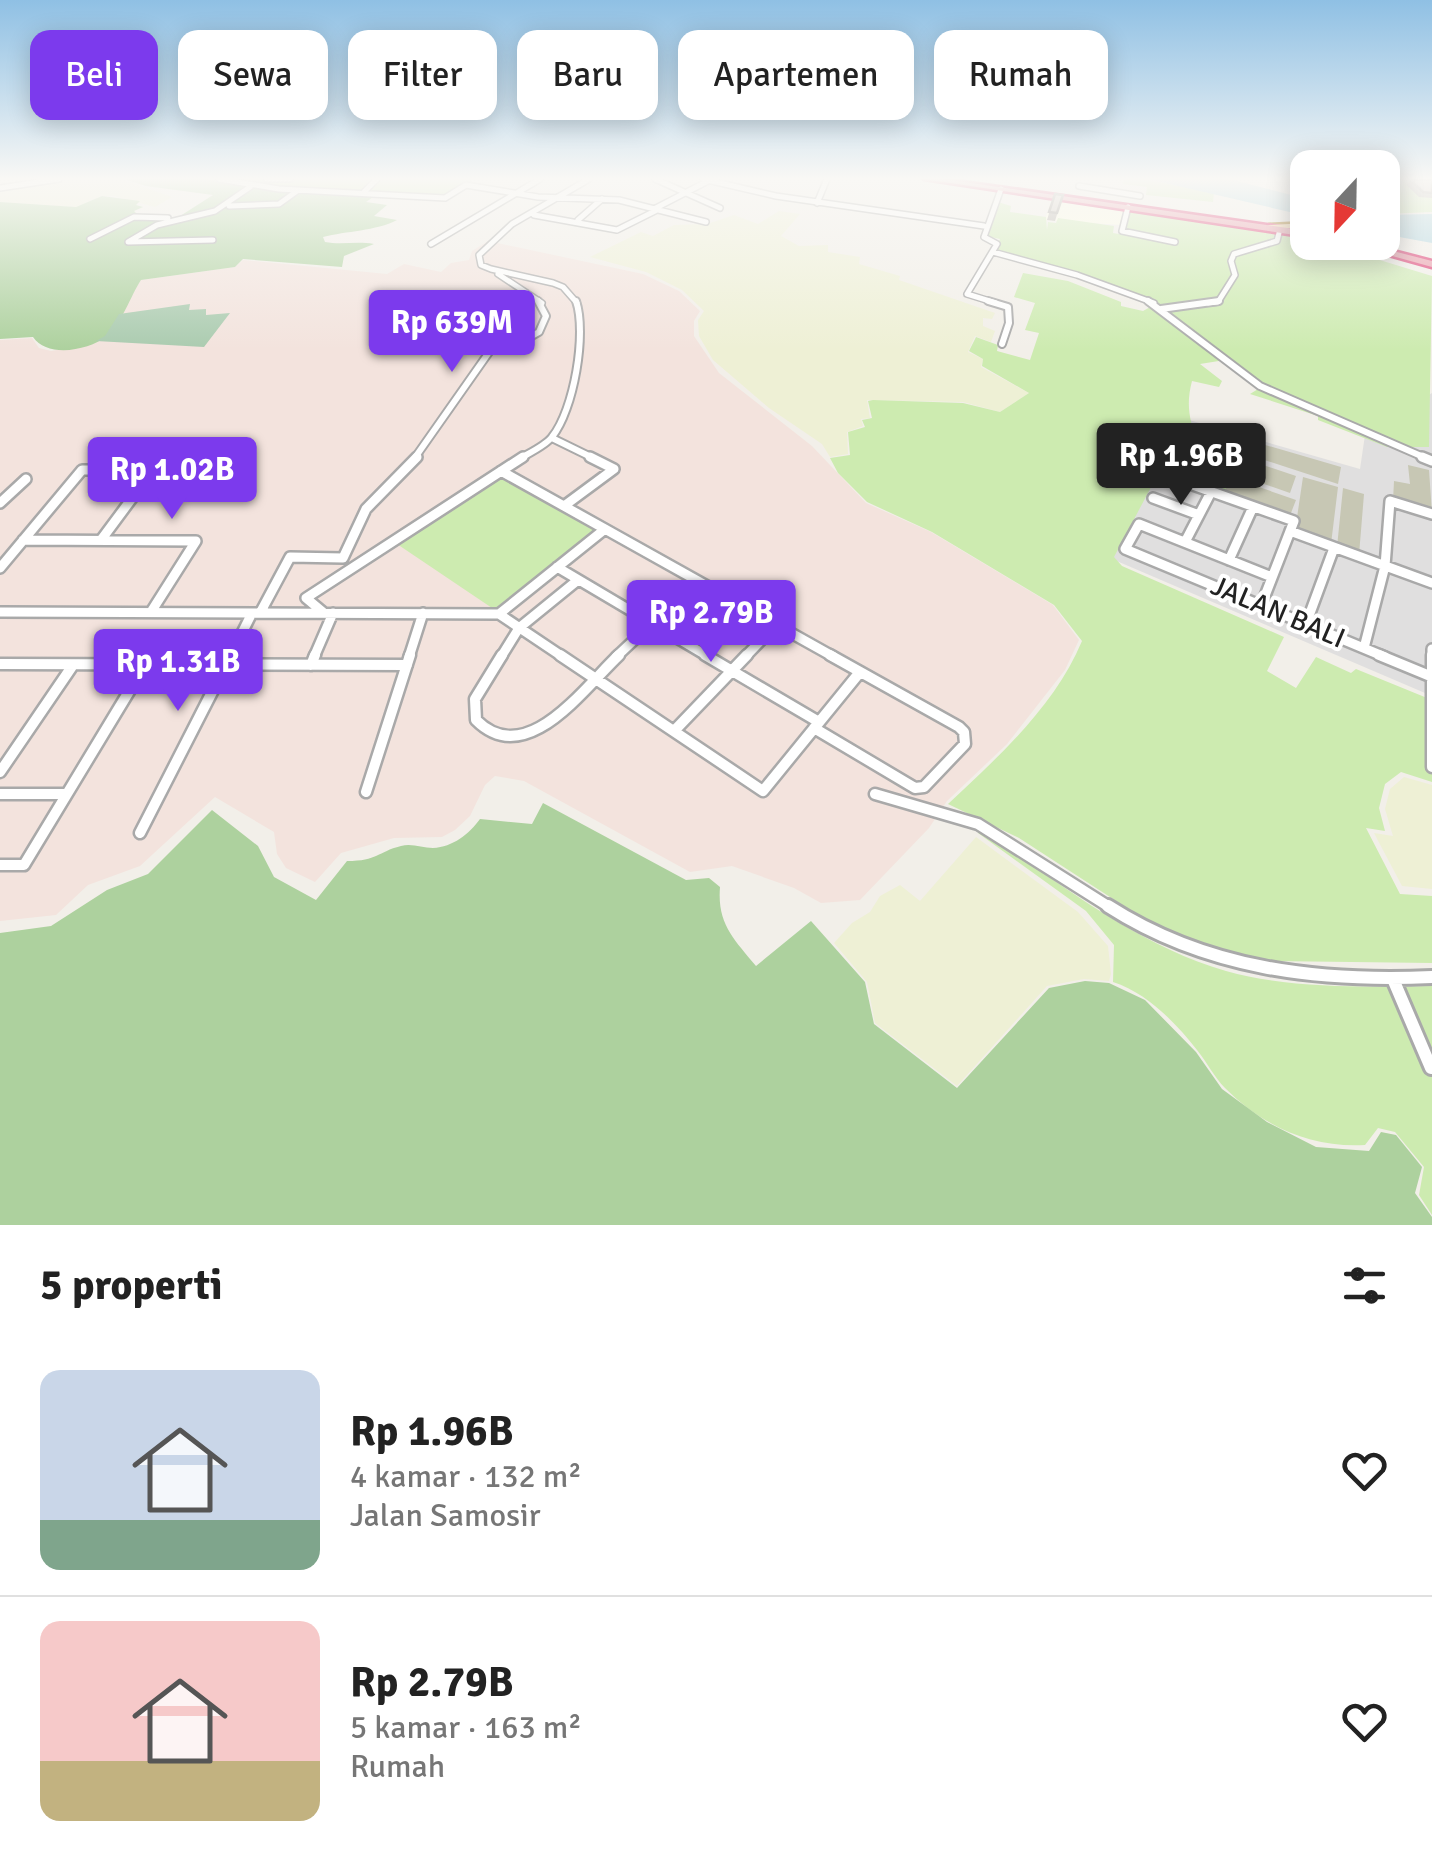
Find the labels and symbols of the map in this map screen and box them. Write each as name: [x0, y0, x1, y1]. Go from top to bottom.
north arrow: [1290, 150, 1400, 260]
pin: Rp 639M: [360, 290, 544, 375]
pin: Rp 1.96B: [1078, 423, 1284, 508]
pin: Rp 1.02B: [69, 437, 275, 522]
street label: JALAN BALI: [1206, 569, 1350, 655]
pin: Rp 2.79B: [608, 580, 814, 665]
pin: Rp 1.31B: [75, 629, 281, 714]

